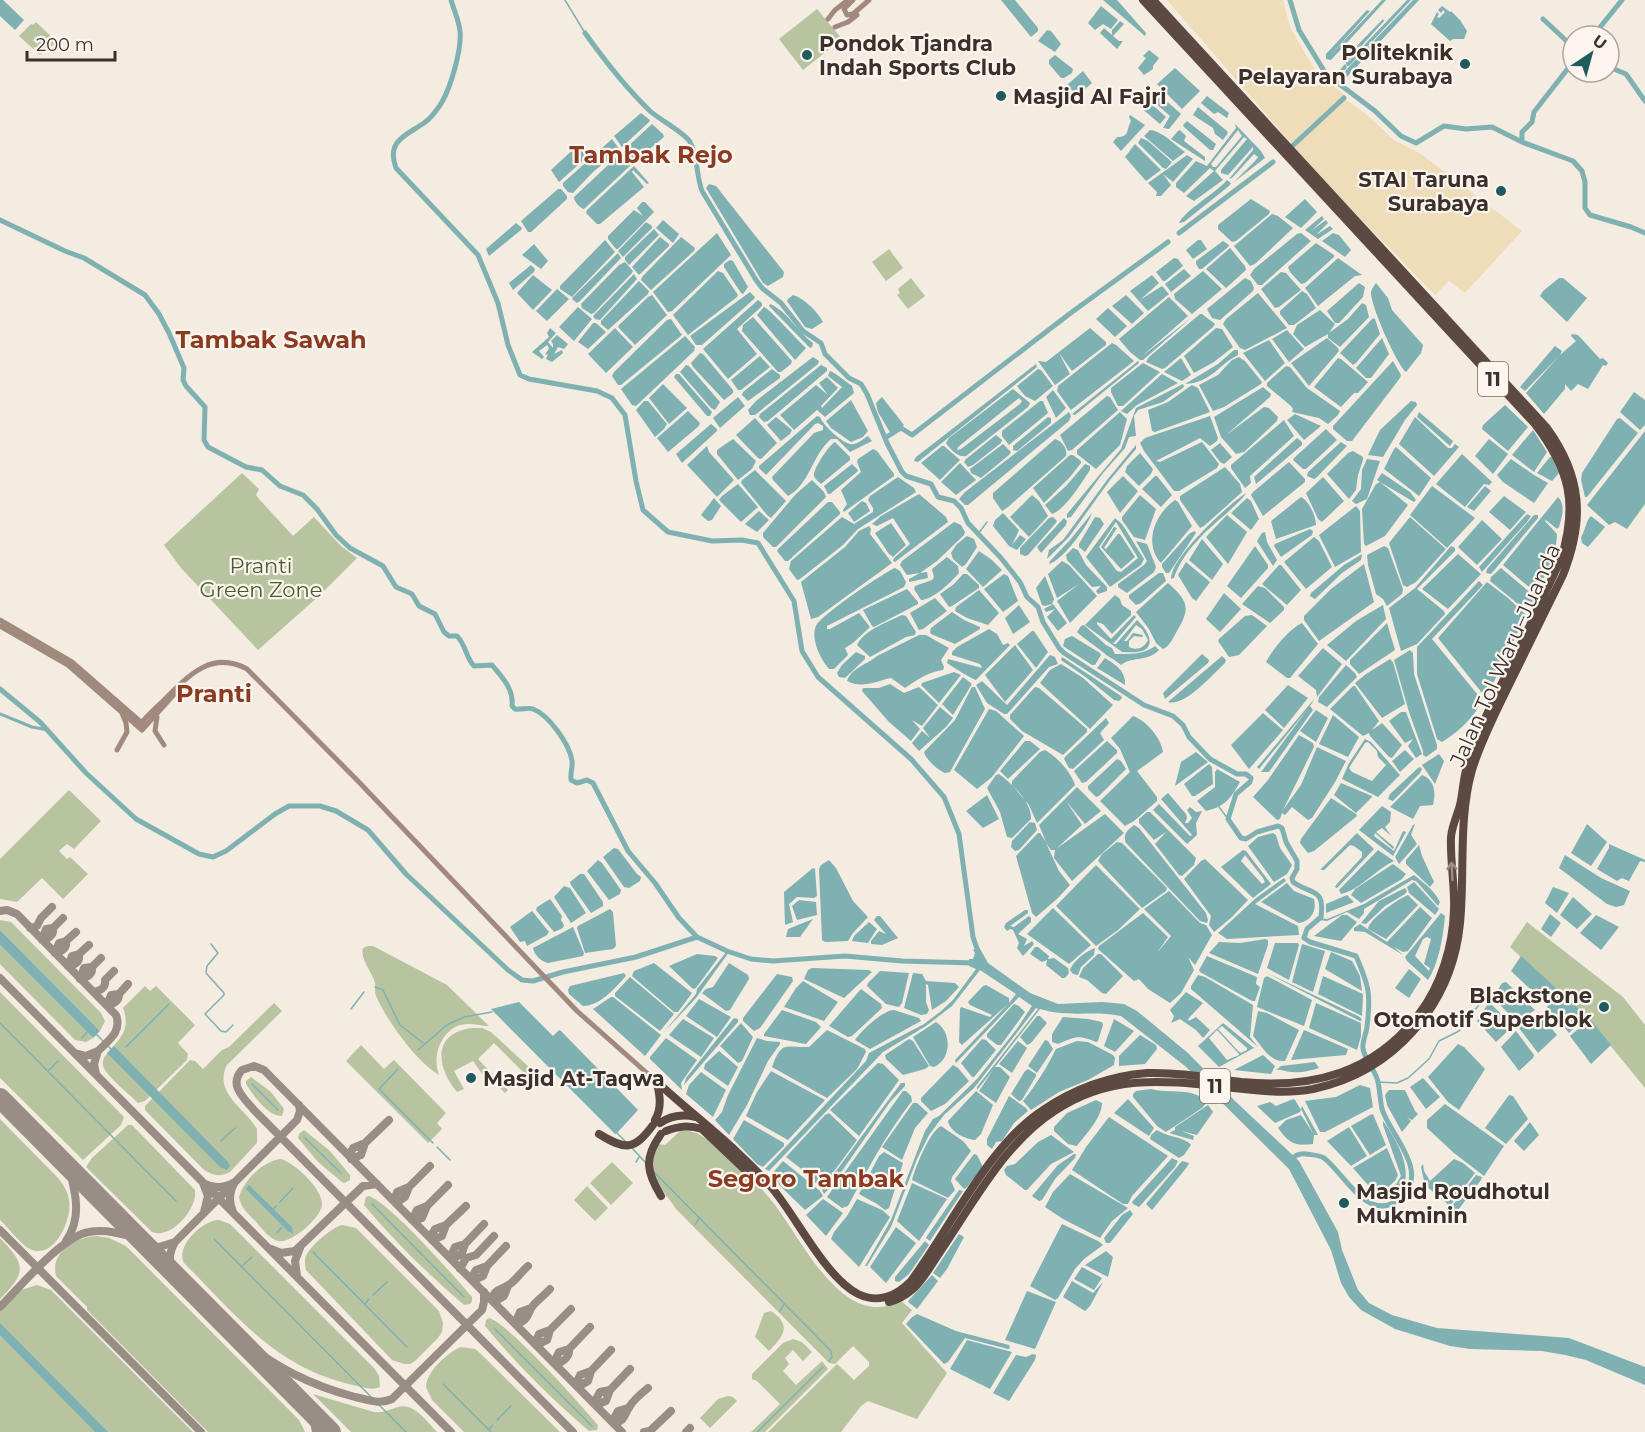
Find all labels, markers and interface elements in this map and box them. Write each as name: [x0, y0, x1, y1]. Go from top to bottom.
scale bar: [27, 24, 116, 62]
north arrow: [1561, 24, 1621, 84]
place label: Pondok Tjandra Indah Sports Club: [819, 31, 1016, 80]
text: U: [1589, 31, 1610, 54]
text: 200 m: [36, 34, 94, 56]
place label: Politeknik Pelayaran Surabaya: [1238, 40, 1453, 89]
marker: Pondok Tjandra Indah Sports Club: [800, 48, 814, 62]
marker: Politeknik Pelayaran Surabaya: [1458, 57, 1472, 71]
place label: Masjid Al Fajri: [1013, 84, 1167, 109]
marker: Masjid Al Fajri: [994, 89, 1008, 103]
district label: Tambak Rejo: [569, 140, 733, 169]
place label: STAI Taruna Surabaya: [1358, 167, 1489, 216]
marker: STAI Taruna Surabaya: [1494, 184, 1508, 198]
district label: Tambak Sawah: [175, 325, 367, 354]
road number: 11: [1478, 362, 1508, 396]
street label: Jalan Tol Waru–Juanda: [1444, 540, 1565, 771]
park label: Pranti Green Zone: [200, 553, 322, 602]
district label: Pranti: [176, 679, 252, 708]
one-way arrow: [1447, 861, 1458, 881]
place label: Blackstone Otomotif Superblok: [1373, 983, 1592, 1032]
marker: Blackstone Otomotif Superblok: [1597, 1000, 1611, 1014]
place label: Masjid At-Taqwa: [483, 1066, 665, 1091]
road number: 11: [1200, 1069, 1230, 1103]
marker: Masjid At-Taqwa: [464, 1071, 478, 1085]
district label: Segoro Tambak: [708, 1164, 905, 1193]
place label: Masjid Roudhotul Mukminin: [1356, 1179, 1550, 1228]
marker: Masjid Roudhotul Mukminin: [1337, 1196, 1351, 1210]

